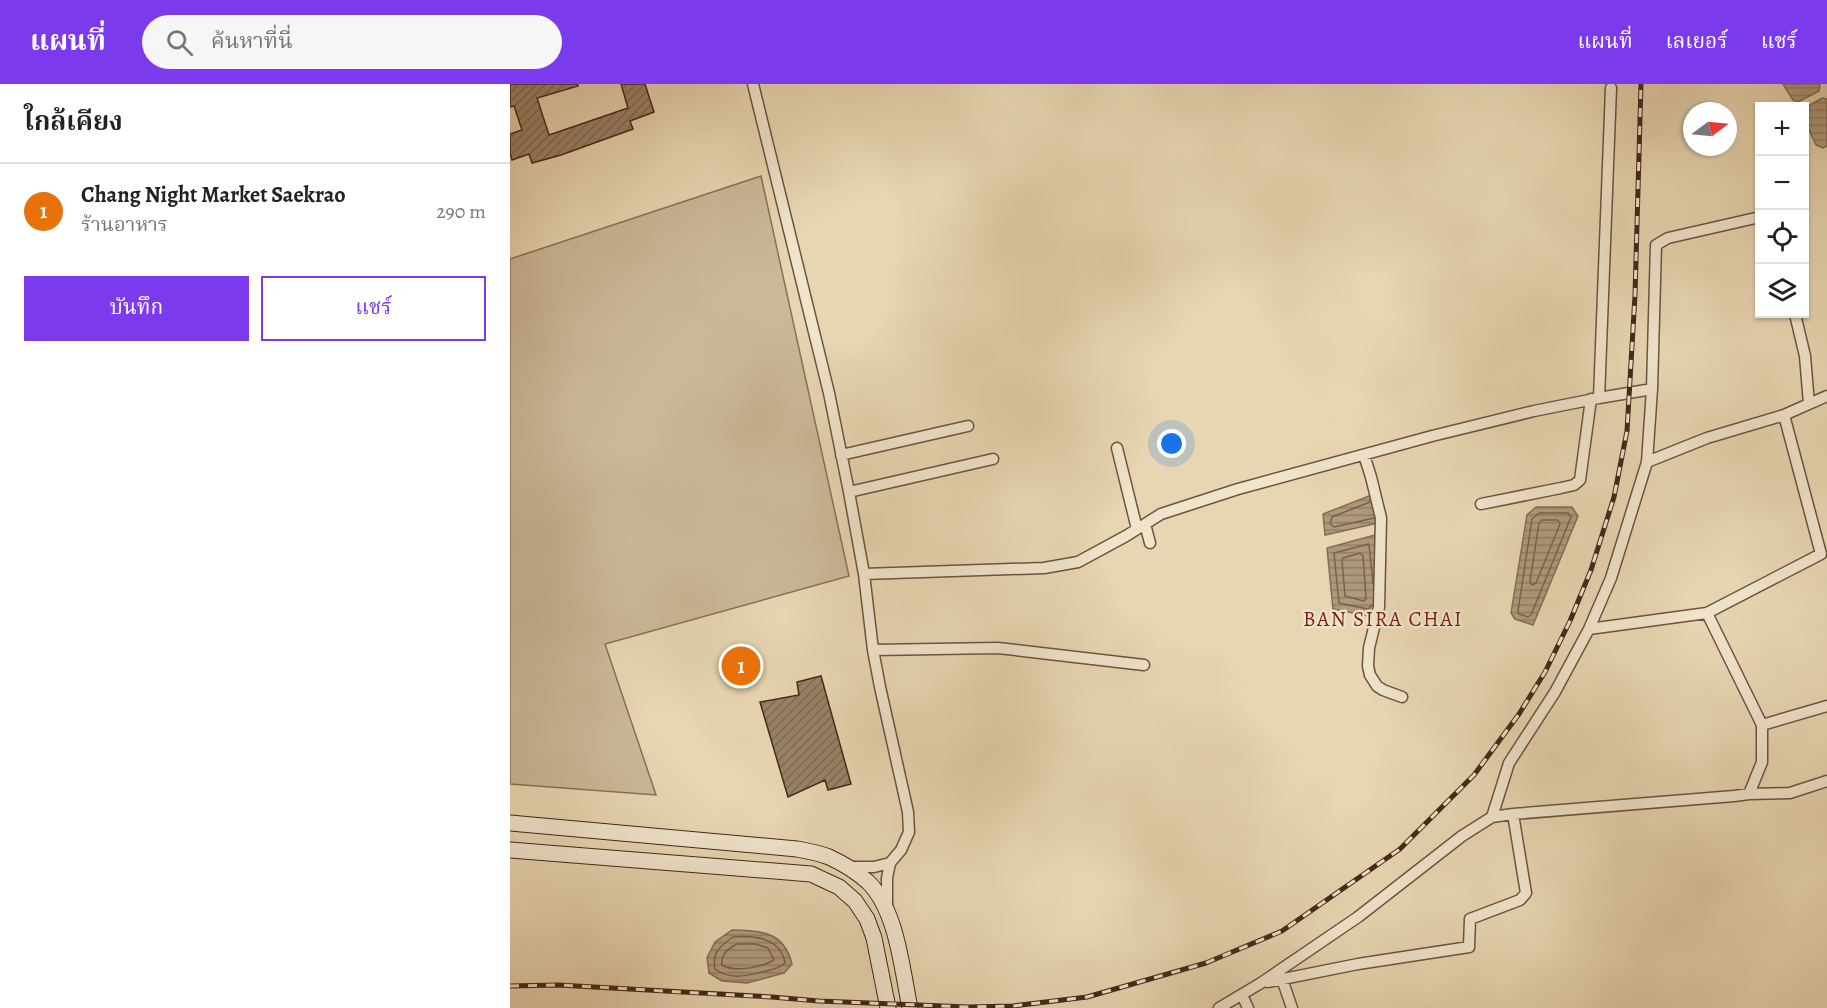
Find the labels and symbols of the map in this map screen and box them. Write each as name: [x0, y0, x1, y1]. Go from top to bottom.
north arrow: [1683, 102, 1737, 156]
your location: [1157, 429, 1186, 458]
district label: BAN SIRA CHAI: [1303, 605, 1463, 633]
pin: 1: [722, 644, 760, 688]

